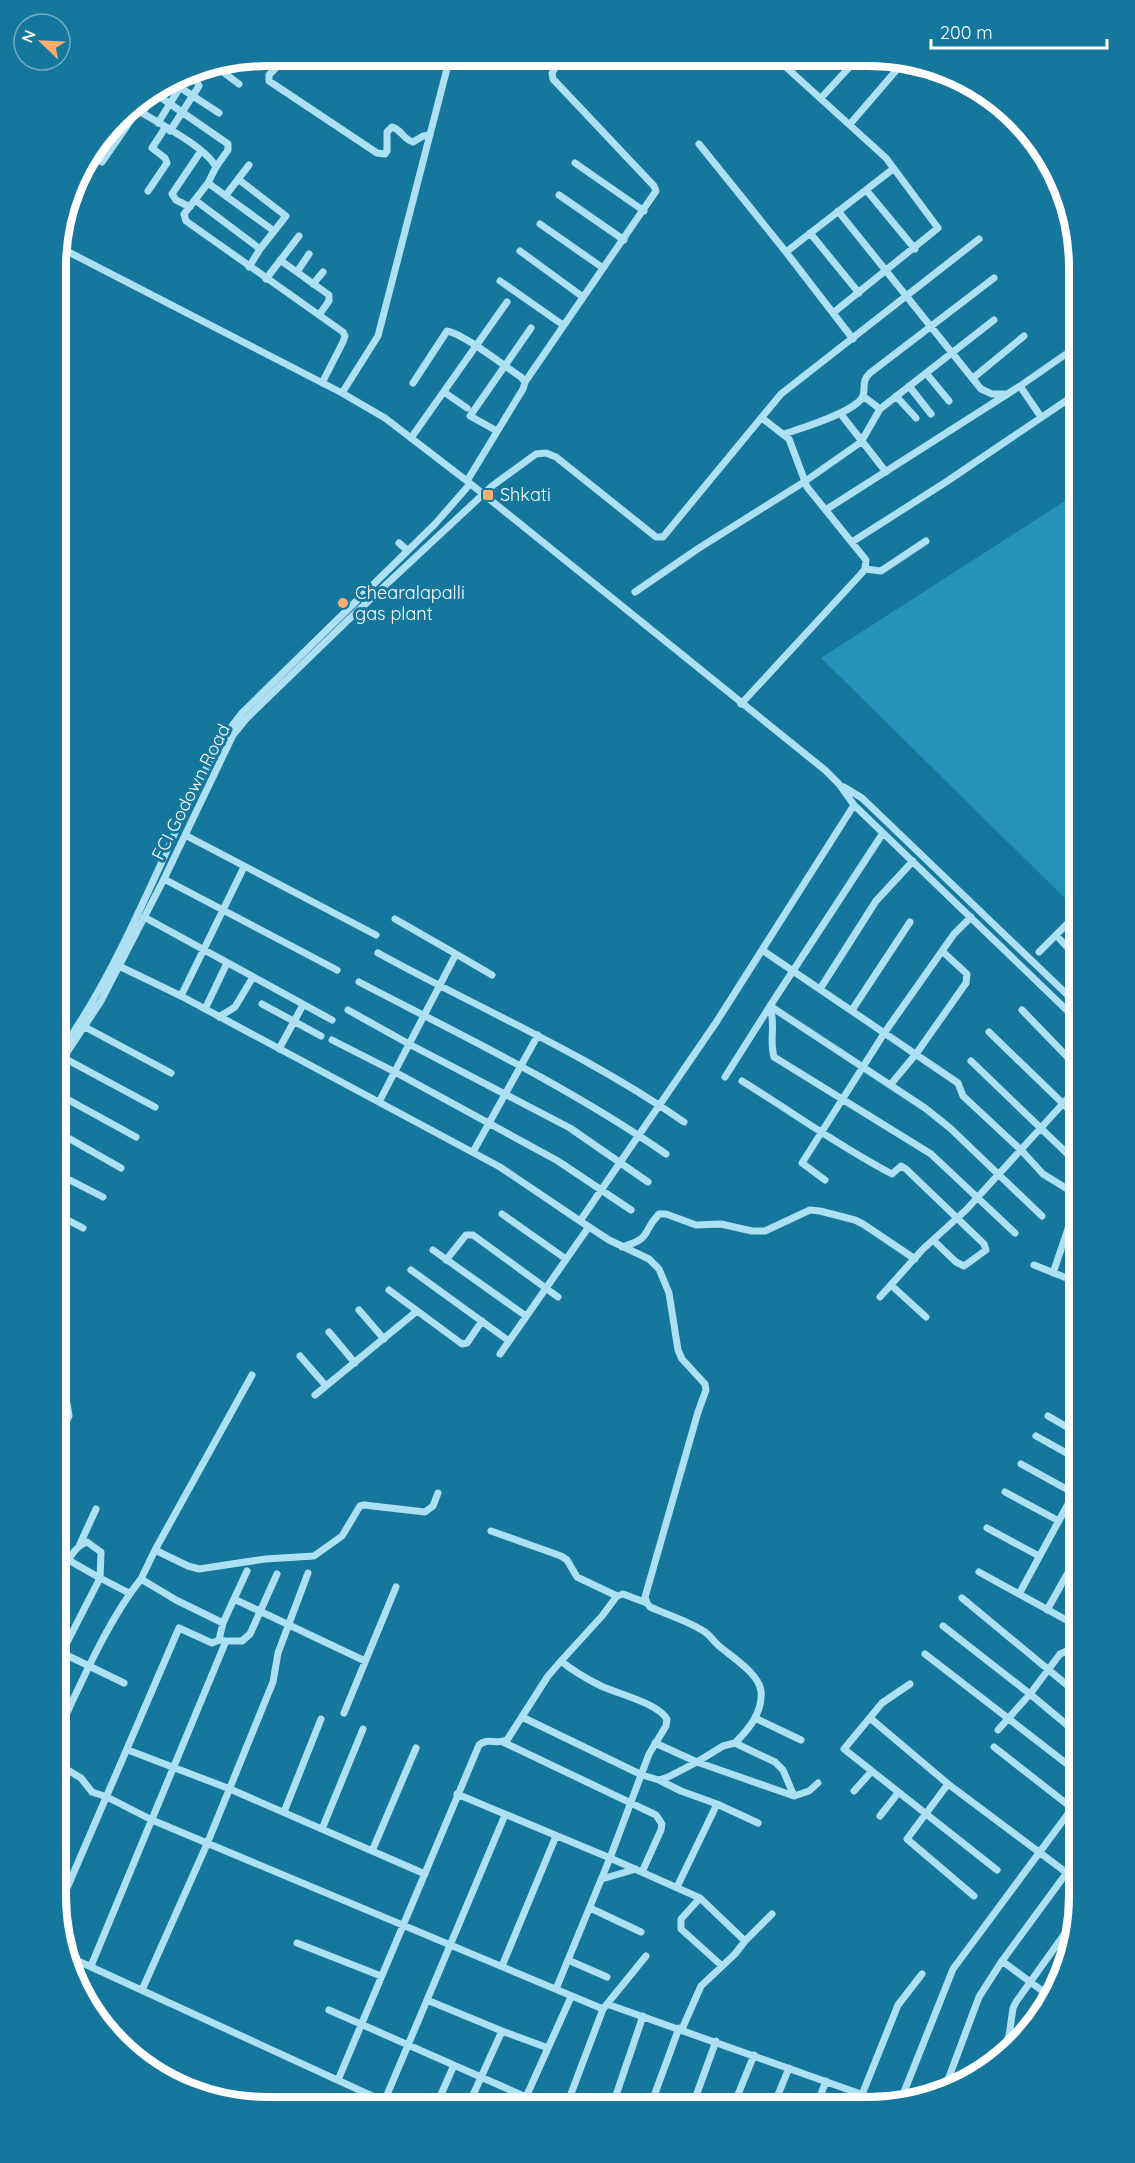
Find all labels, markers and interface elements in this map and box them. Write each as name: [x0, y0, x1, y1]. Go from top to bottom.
north arrow: [12, 12, 72, 72]
scale bar: [931, 12, 1106, 50]
text: 200 m: [940, 21, 993, 44]
text: N: [17, 27, 40, 45]
place label: Shkati: [500, 483, 551, 506]
marker: Shkati: [481, 488, 495, 502]
place label: Chearalapalli gas plant: [355, 581, 465, 625]
marker: Chearalapalli gas plant: [336, 596, 350, 610]
street label: FCI Godown Road: [146, 720, 235, 864]

